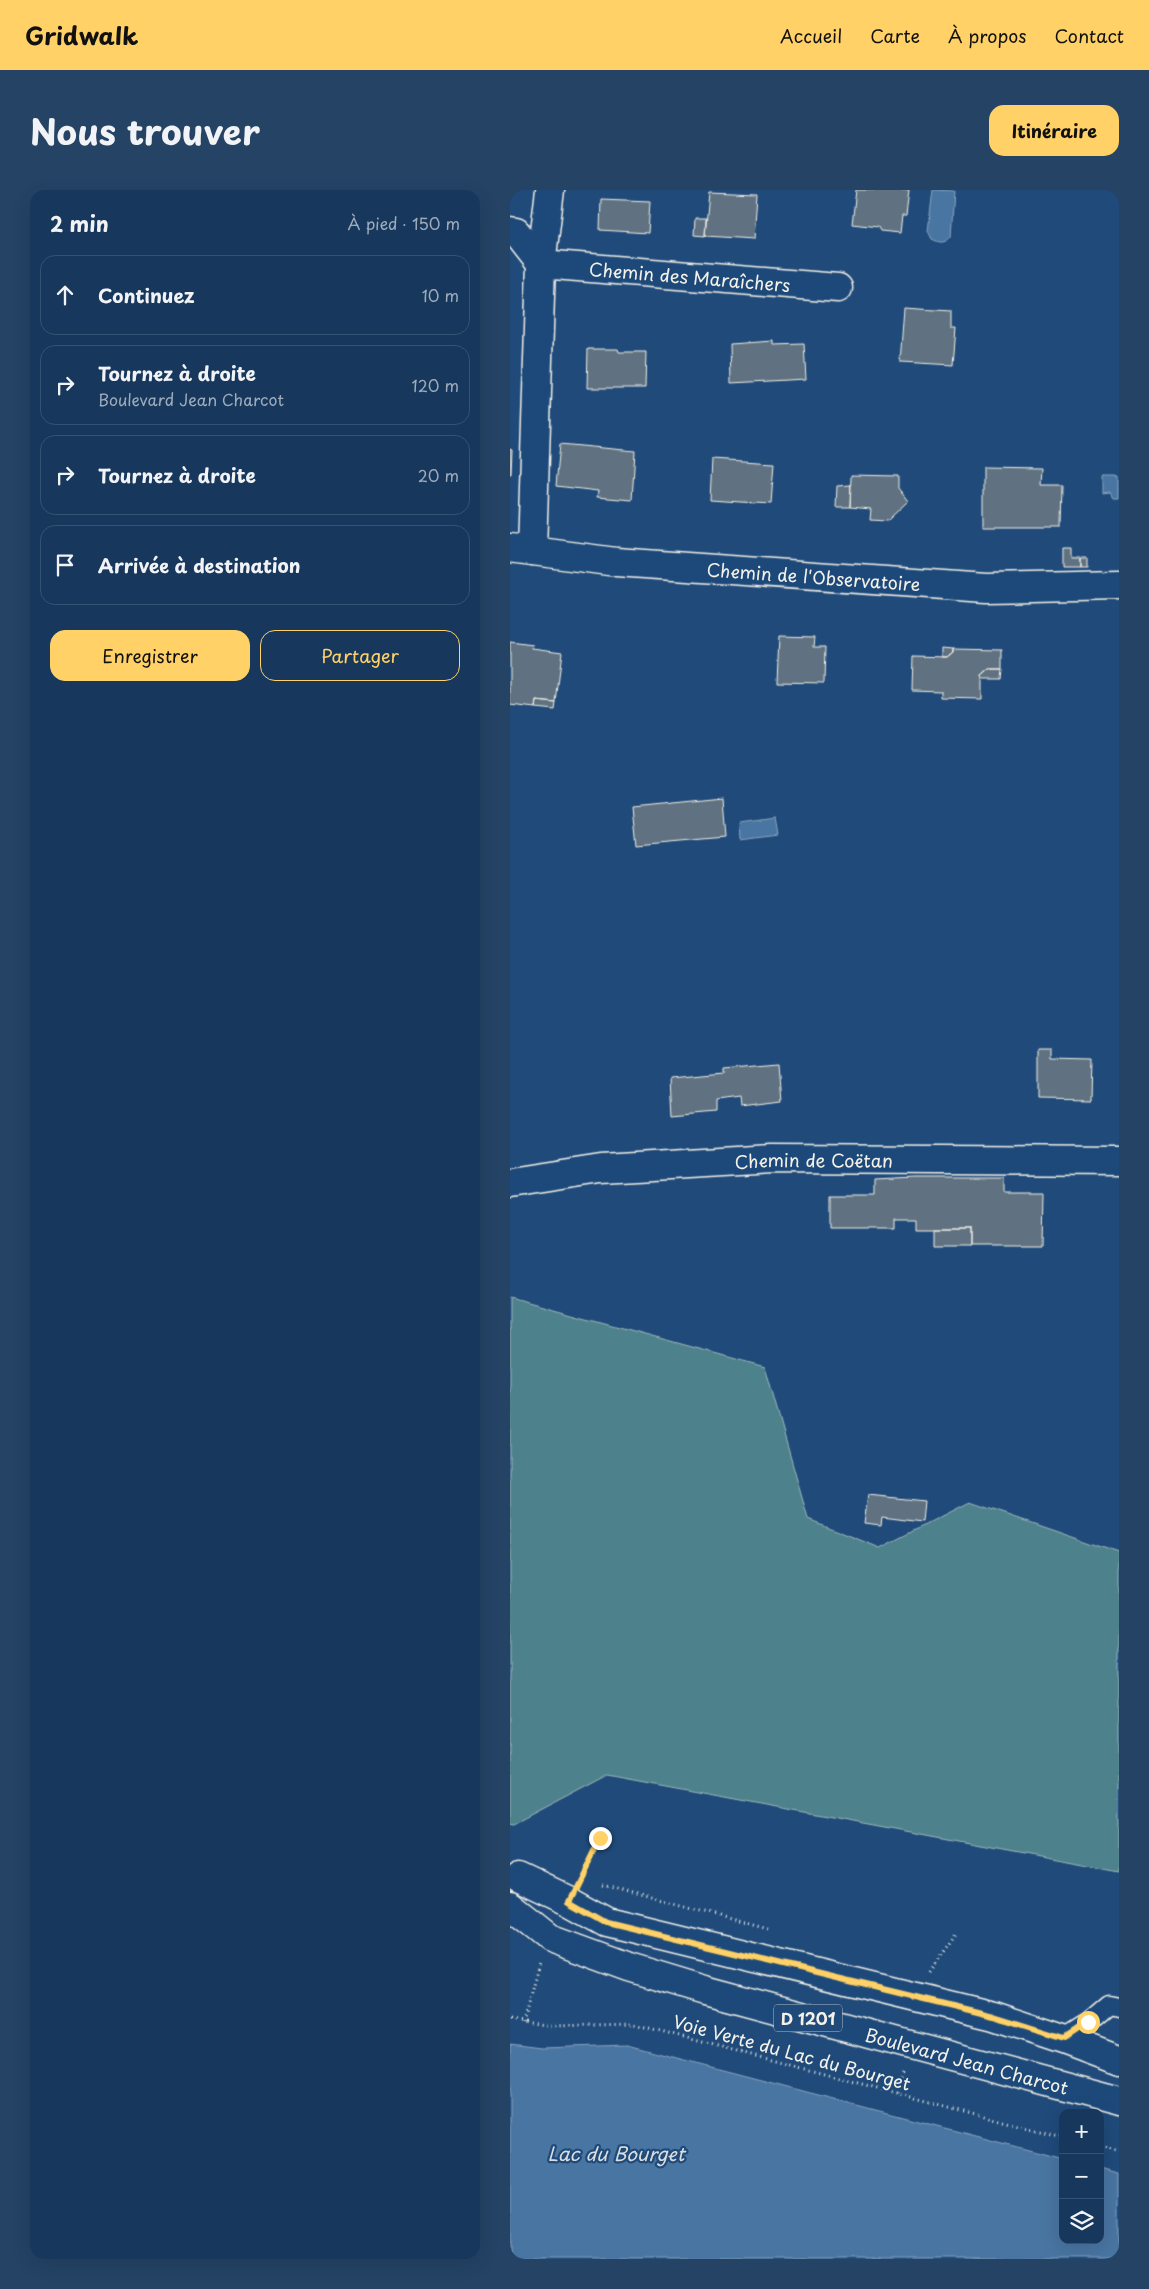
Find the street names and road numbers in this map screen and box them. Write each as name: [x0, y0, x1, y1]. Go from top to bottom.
street label: Chemin des Maraîchers: [588, 254, 791, 298]
street label: Chemin de l'Observatoire: [706, 555, 921, 597]
street label: Chemin de Coëtan: [734, 1145, 893, 1175]
road number: D 1201: [774, 2005, 842, 2032]
street label: Voie Verte du Lac du Bourget: [670, 2007, 914, 2097]
street label: Boulevard Jean Charcot: [862, 2020, 1072, 2100]

